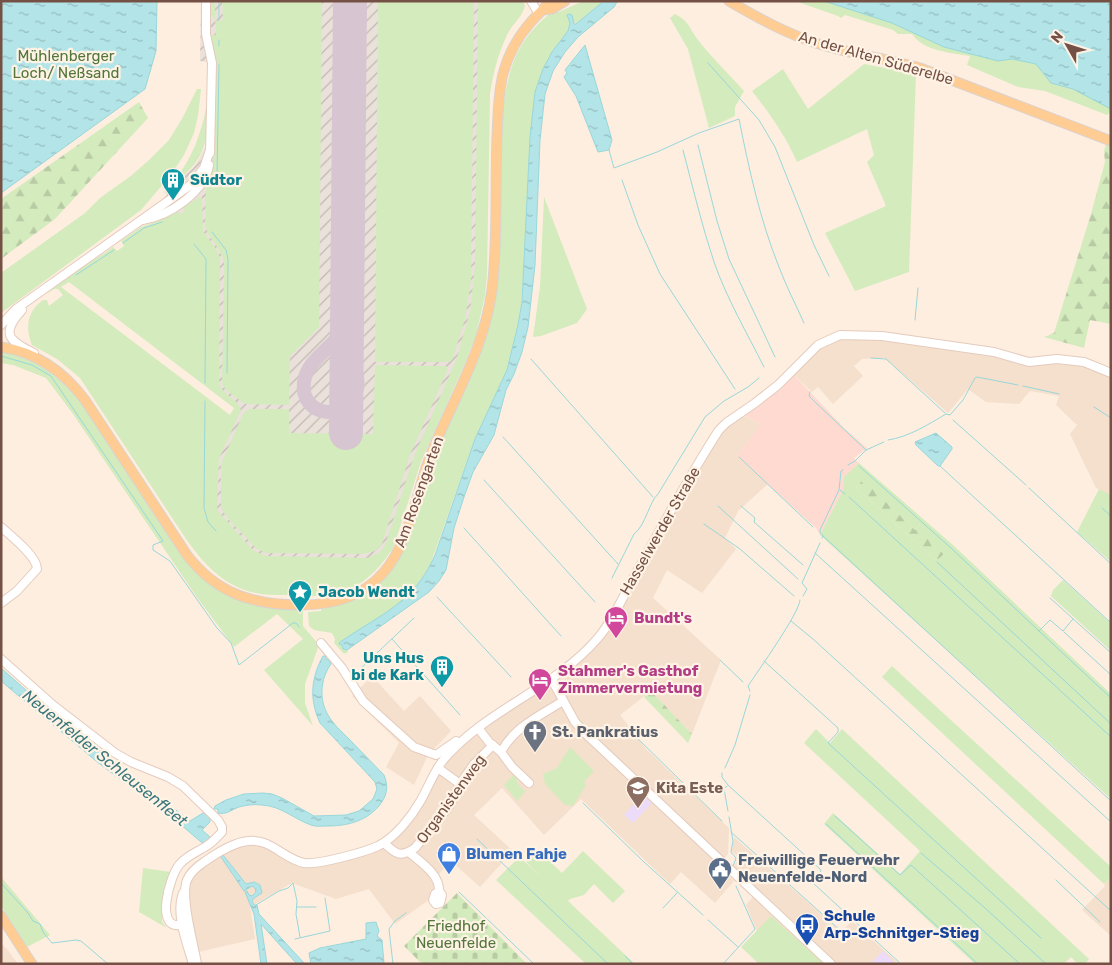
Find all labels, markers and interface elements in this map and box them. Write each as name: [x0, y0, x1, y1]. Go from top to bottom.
north arrow: [1042, 20, 1092, 70]
street label: An der Alten Süderelbe: [797, 27, 955, 89]
text: N: [1048, 28, 1067, 46]
park label: Mühlenberger Loch/ Neßsand: [13, 47, 119, 82]
building icon: Südtor: [160, 167, 186, 201]
place label: Südtor: [190, 171, 242, 189]
street label: Am Rosengarten: [391, 434, 447, 550]
street label: Hasselwerder Straße: [616, 464, 704, 598]
place icon: Jacob Wendt: [287, 579, 313, 613]
place label: Jacob Wendt: [318, 583, 415, 601]
hotel icon: Bundt's: [603, 605, 629, 639]
place label: Bundt's: [634, 609, 692, 627]
place label: Uns Hus bi de Kark: [351, 649, 424, 684]
building icon: Uns Hus bi de Kark: [429, 654, 455, 688]
place label: Stahmer's Gasthof Zimmervermietung: [558, 662, 702, 697]
hotel icon: Stahmer's Gasthof Zimmervermietung: [527, 667, 553, 701]
water label: Neuenfelder Schleusenfleet: [19, 686, 192, 831]
church icon: St. Pankratius: [522, 719, 548, 753]
place label: St. Pankratius: [552, 723, 658, 741]
street label: Organistenweg: [413, 751, 489, 847]
school or university icon: Kita Este: [625, 775, 651, 809]
place label: Kita Este: [656, 779, 723, 797]
shop icon: Blumen Fahje: [436, 841, 462, 875]
place label: Blumen Fahje: [466, 845, 567, 863]
place label: Freiwillige Feuerwehr Neuenfelde-Nord: [738, 851, 900, 886]
public building icon: Freiwillige Feuerwehr Neuenfelde-Nord: [707, 856, 733, 890]
place label: Schule Arp-Schnitger-Stieg: [824, 907, 979, 942]
bus stop icon: Schule Arp-Schnitger-Stieg: [794, 912, 820, 946]
park label: Friedhof Neuenfelde: [416, 917, 496, 952]

